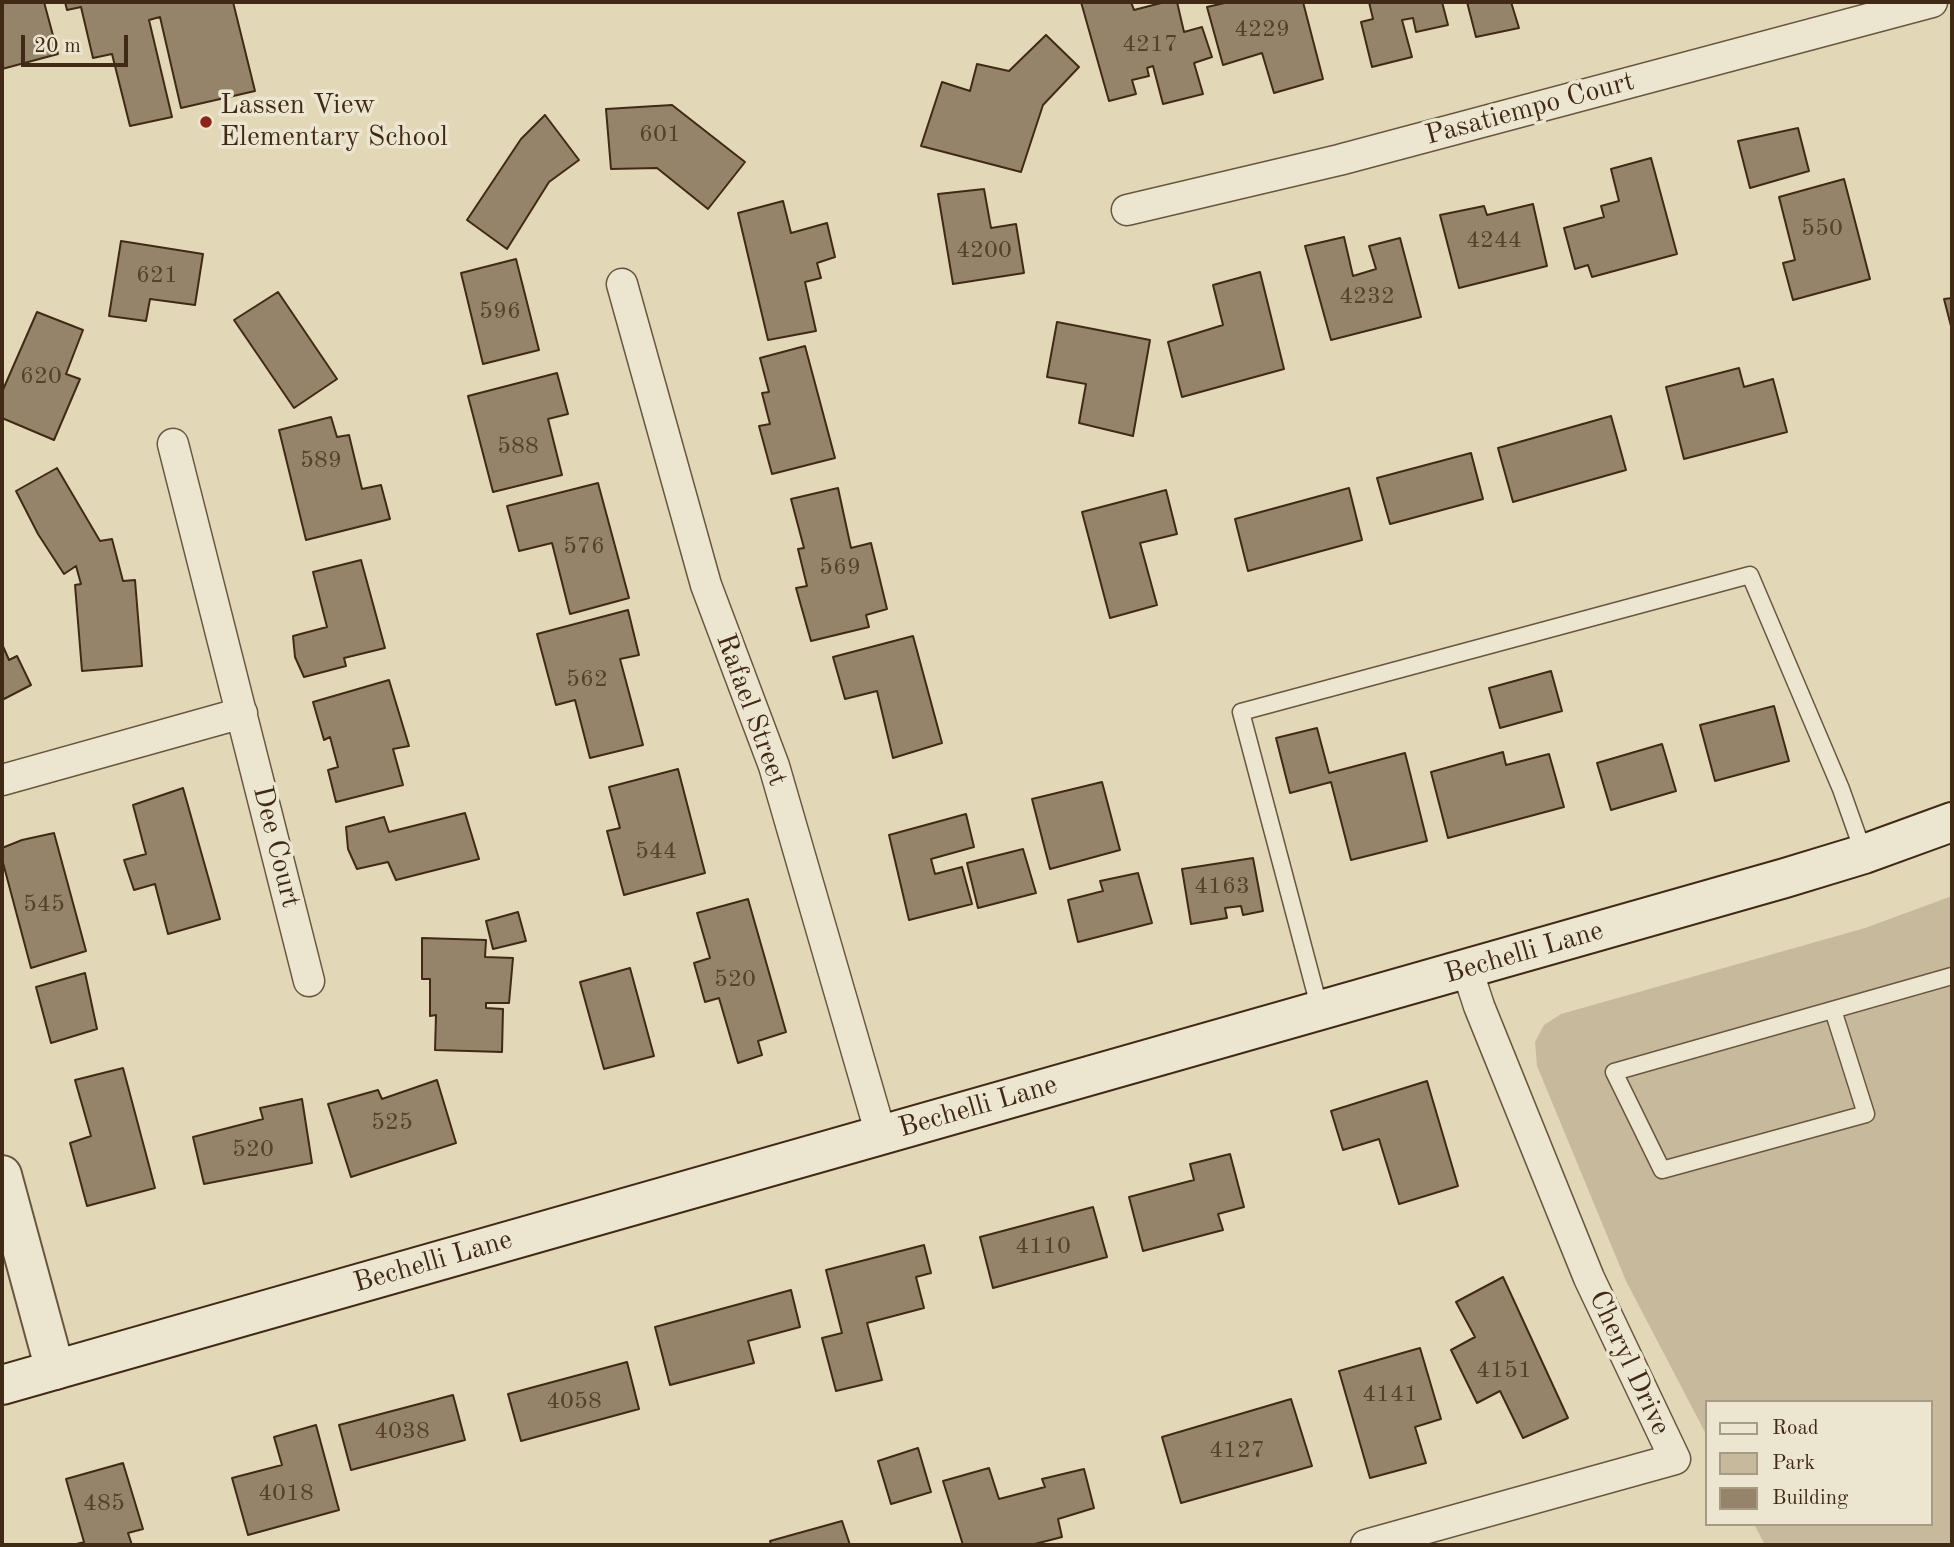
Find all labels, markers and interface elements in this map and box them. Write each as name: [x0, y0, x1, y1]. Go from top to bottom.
house number: 4229: [1234, 16, 1290, 44]
scale bar: [24, 21, 131, 65]
house number: 4217: [1122, 31, 1178, 59]
text: 20 m: [34, 36, 81, 57]
street label: Pasatiempo Court: [1422, 65, 1638, 153]
place label: Lassen View Elementary School: [220, 89, 448, 155]
marker: Lassen View Elementary School: [198, 114, 214, 130]
house number: 601: [639, 121, 681, 149]
house number: 550: [1801, 215, 1843, 243]
house number: 4244: [1466, 227, 1522, 255]
house number: 4200: [956, 237, 1012, 265]
house number: 621: [136, 262, 178, 290]
house number: 4232: [1339, 283, 1395, 311]
house number: 596: [479, 298, 521, 326]
house number: 620: [20, 363, 62, 391]
house number: 588: [497, 433, 539, 461]
house number: 589: [300, 447, 342, 475]
house number: 576: [563, 533, 605, 561]
house number: 569: [819, 554, 861, 582]
street label: Rafael Street: [708, 629, 794, 791]
house number: 562: [566, 666, 608, 694]
street label: Dee Court: [245, 783, 307, 911]
house number: 544: [635, 838, 677, 866]
house number: 4163: [1194, 873, 1250, 901]
house number: 545: [23, 891, 65, 919]
street label: Bechelli Lane: [1441, 914, 1607, 992]
house number: 520: [714, 966, 756, 994]
street label: Bechelli Lane: [895, 1068, 1061, 1146]
house number: 525: [371, 1109, 413, 1137]
house number: 520: [232, 1136, 274, 1164]
street label: Bechelli Lane: [350, 1223, 516, 1301]
house number: 4110: [1015, 1233, 1071, 1261]
street label: Cheryl Drive: [1581, 1285, 1677, 1441]
house number: 4151: [1476, 1357, 1532, 1385]
house number: 4141: [1362, 1381, 1418, 1409]
house number: 4058: [546, 1388, 602, 1416]
legend: [1706, 1400, 1933, 1526]
house number: 4038: [374, 1418, 430, 1446]
text: Road: [1772, 1418, 1819, 1439]
house number: 4127: [1209, 1437, 1265, 1465]
text: Park: [1772, 1453, 1815, 1474]
house number: 4018: [258, 1480, 314, 1508]
text: Building: [1772, 1488, 1848, 1509]
house number: 485: [83, 1490, 125, 1518]

